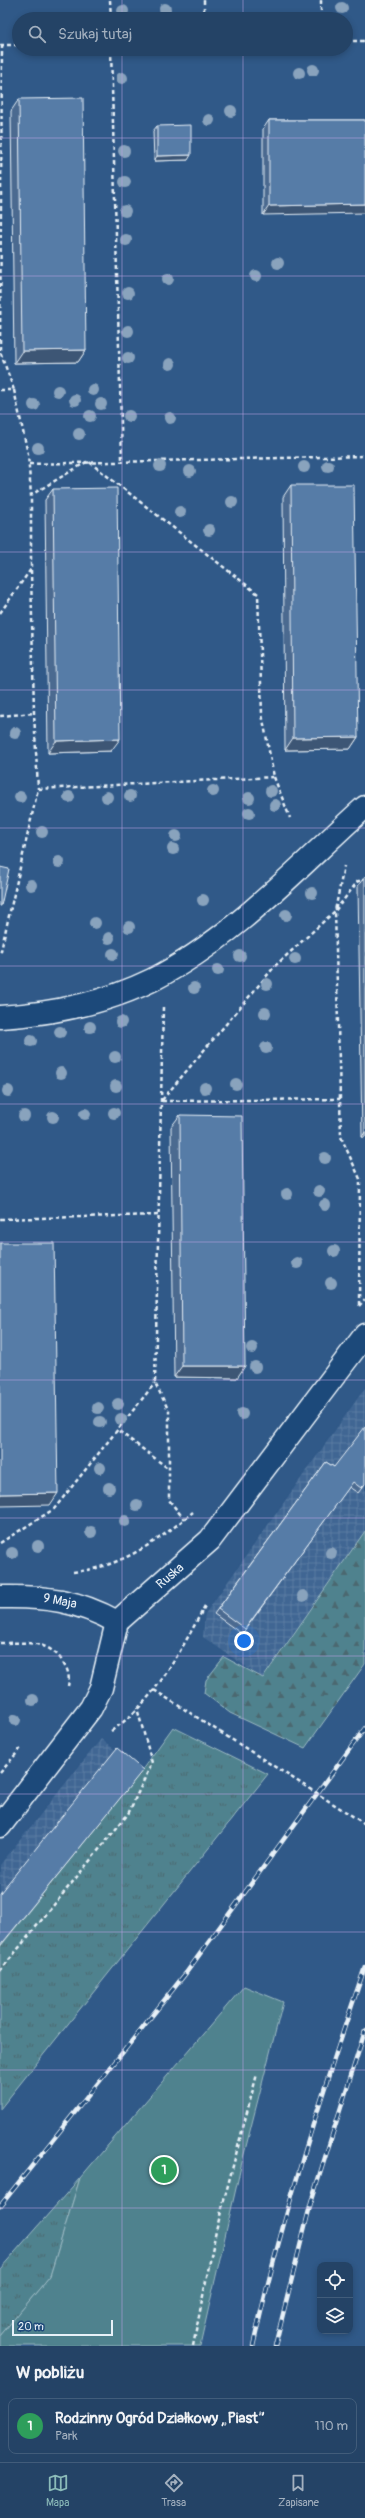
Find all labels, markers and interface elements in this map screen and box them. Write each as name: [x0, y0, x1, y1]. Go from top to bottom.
search box: [12, 12, 353, 56]
icon: search: [26, 23, 48, 45]
text: Szukaj tutaj: [58, 25, 132, 44]
street label: Ruska: [153, 1560, 187, 1592]
street label: 9 Maja: [42, 1590, 78, 1612]
your location: [234, 1631, 254, 1651]
pin: 1: [151, 2155, 177, 2185]
map controls: [317, 2262, 353, 2334]
button: locate: [317, 2262, 353, 2298]
button: layers: [317, 2298, 353, 2334]
scale bar: [12, 2318, 113, 2337]
text: 20 m: [18, 2320, 44, 2333]
text: W pobliżu: [16, 2362, 84, 2383]
text: Rodzinny Ogród Działkowy „Piast”: [55, 2409, 265, 2428]
text: 1: [27, 2418, 33, 2434]
text: 110 m: [315, 2418, 348, 2434]
text: Park: [55, 2428, 78, 2444]
tab: Mapa: [46, 2472, 69, 2509]
tab: Trasa: [161, 2472, 186, 2509]
tab: Zapisane: [278, 2472, 319, 2509]

